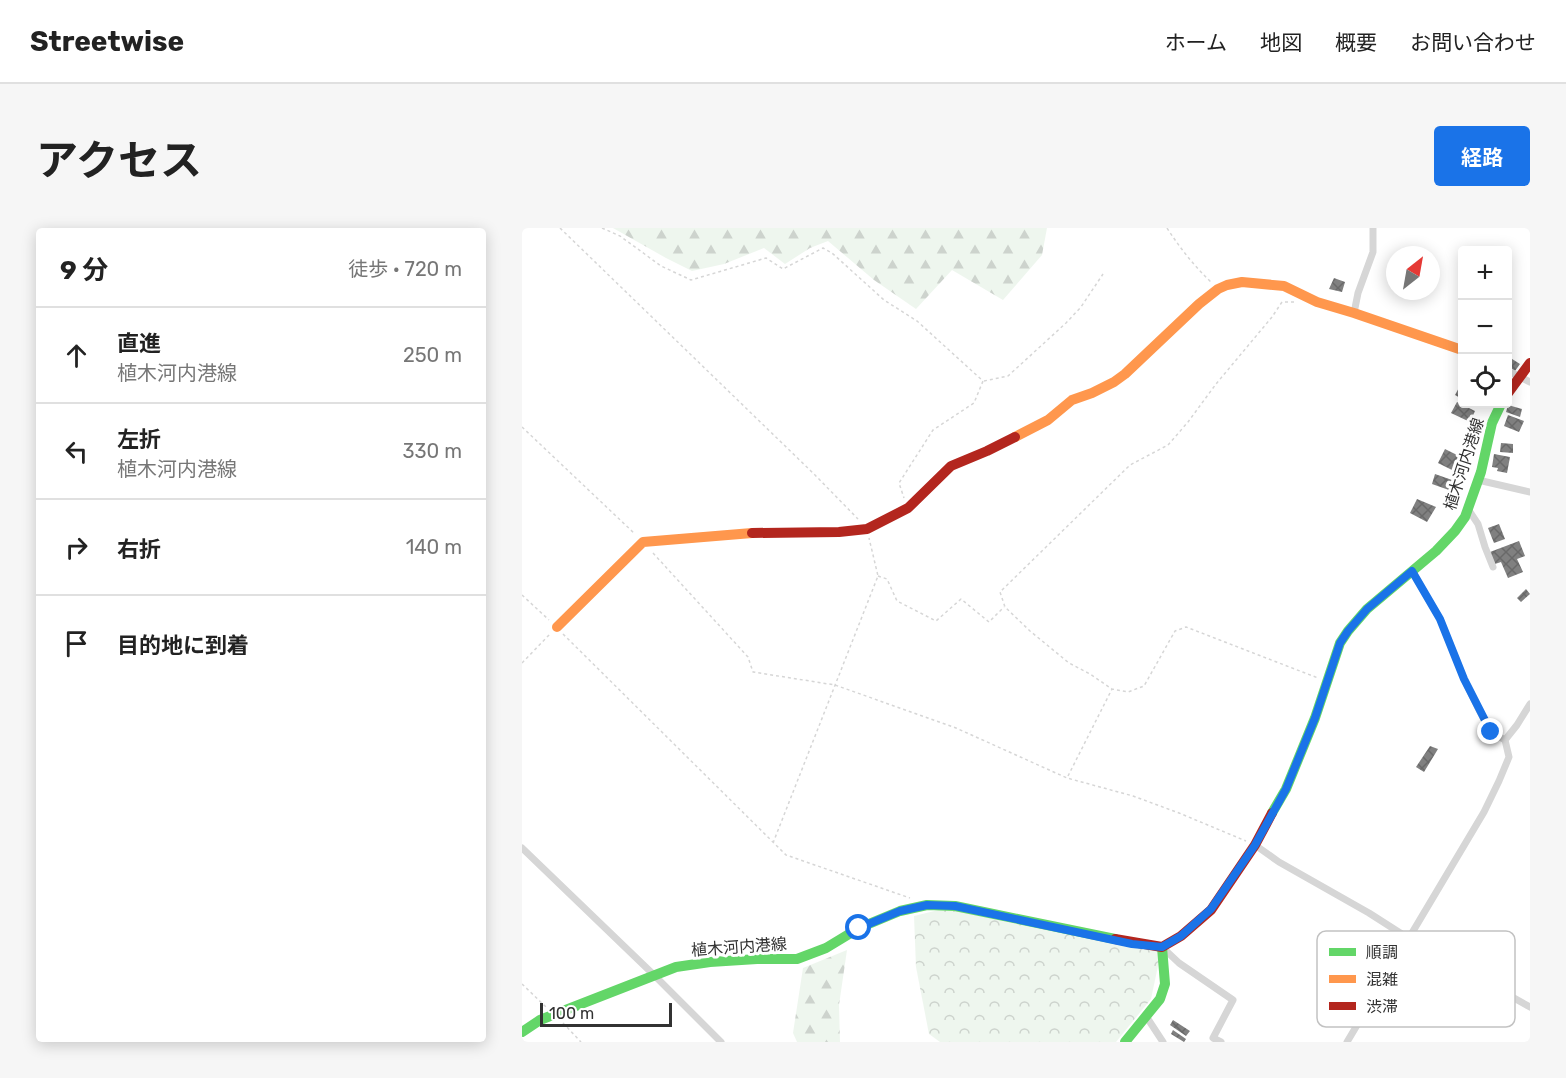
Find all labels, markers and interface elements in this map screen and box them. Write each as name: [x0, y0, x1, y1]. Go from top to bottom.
text: Streetwise: [30, 25, 184, 58]
text: ホーム: [1165, 30, 1227, 55]
text: 地図: [1260, 30, 1302, 55]
text: 概要: [1335, 30, 1377, 55]
text: お問い合わせ: [1410, 30, 1536, 55]
button: 経路: [1434, 126, 1530, 186]
text: アクセス: [36, 136, 202, 186]
north arrow: [1386, 246, 1440, 300]
map controls: [1458, 246, 1512, 408]
button: +: [1458, 246, 1512, 300]
text: 9 分: [60, 255, 108, 286]
text: 徒歩 · 720 m: [348, 257, 462, 281]
button: −: [1458, 300, 1512, 354]
text: 直進: [117, 330, 161, 357]
icon: ahead: [60, 339, 93, 372]
text: 250 m: [403, 343, 462, 367]
button: locate: [1458, 354, 1512, 408]
text: 植木河内港線: [117, 361, 237, 385]
street label: 植木河内港線: [1440, 415, 1488, 513]
text: 左折: [117, 426, 161, 453]
icon: left: [60, 435, 93, 468]
text: 330 m: [403, 439, 462, 463]
text: 植木河内港線: [117, 457, 237, 481]
icon: right: [60, 531, 93, 564]
text: 140 m: [406, 535, 462, 559]
text: 右折: [117, 536, 161, 563]
icon: arrive: [60, 627, 93, 660]
text: 目的地に到着: [117, 632, 249, 659]
route end: [1477, 718, 1503, 744]
route start: [845, 914, 871, 940]
legend: [1317, 931, 1515, 1027]
street label: 植木河内港線: [690, 934, 788, 960]
text: 順調: [1366, 943, 1398, 962]
text: 混雑: [1366, 970, 1398, 989]
text: 渋滞: [1366, 997, 1398, 1016]
scale bar: [540, 1000, 672, 1028]
text: 100 m: [549, 1004, 594, 1023]

